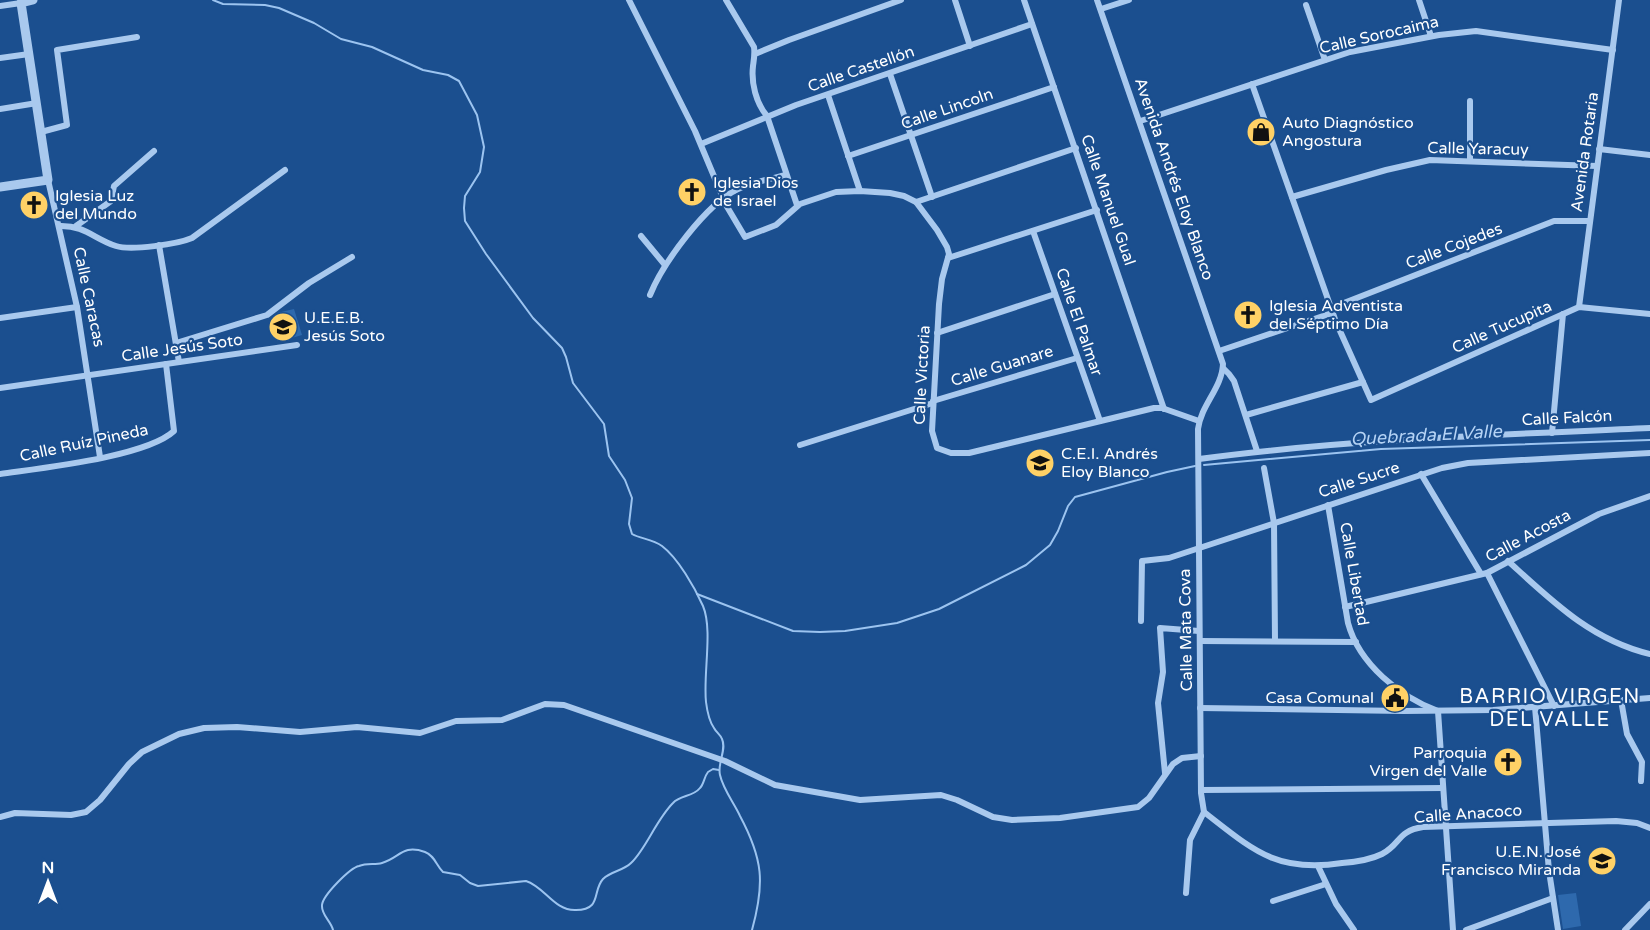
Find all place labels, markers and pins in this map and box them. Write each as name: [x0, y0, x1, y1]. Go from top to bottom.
place label: Auto Diagnóstico Angostura: [1282, 113, 1414, 151]
shop icon: Auto Diagnóstico Angostura: [1245, 116, 1277, 148]
place label: Iglesia Dios de Israel: [713, 173, 799, 211]
church icon: Iglesia Dios de Israel: [676, 176, 708, 208]
place label: Iglesia Luz del Mundo: [55, 186, 137, 224]
church icon: Iglesia Luz del Mundo: [18, 189, 50, 221]
place label: Iglesia Adventista del Séptimo Día: [1269, 296, 1403, 334]
church icon: Iglesia Adventista del Séptimo Día: [1232, 299, 1264, 331]
place label: U.E.E.B. Jesús Soto: [304, 308, 385, 346]
school or university icon: U.E.E.B. Jesús Soto: [267, 311, 299, 343]
place label: C.E.I. Andrés Eloy Blanco: [1061, 444, 1158, 482]
school or university icon: C.E.I. Andrés Eloy Blanco: [1024, 447, 1056, 479]
public building icon: Casa Comunal: [1379, 682, 1411, 714]
place label: Casa Comunal: [1265, 688, 1374, 708]
place label: Parroquia Virgen del Valle: [1370, 743, 1487, 781]
church icon: Parroquia Virgen del Valle: [1492, 746, 1524, 778]
place label: U.E.N. José Francisco Miranda: [1441, 842, 1581, 880]
school or university icon: U.E.N. José Francisco Miranda: [1586, 845, 1618, 877]

